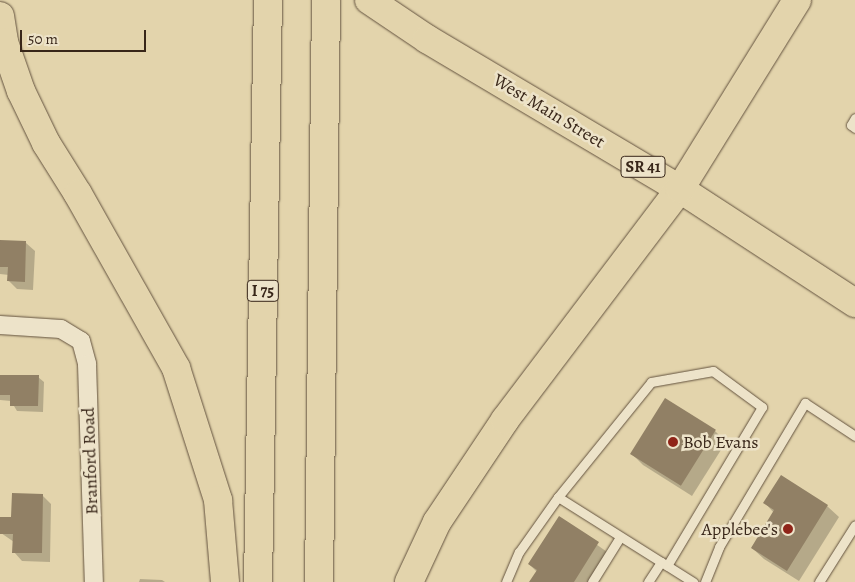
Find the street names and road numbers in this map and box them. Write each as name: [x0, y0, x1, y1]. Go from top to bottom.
street label: West Main Street: [489, 69, 609, 153]
road number: SR 41: [620, 154, 666, 180]
road number: I 75: [247, 278, 279, 304]
street label: Branford Road: [77, 407, 103, 515]

